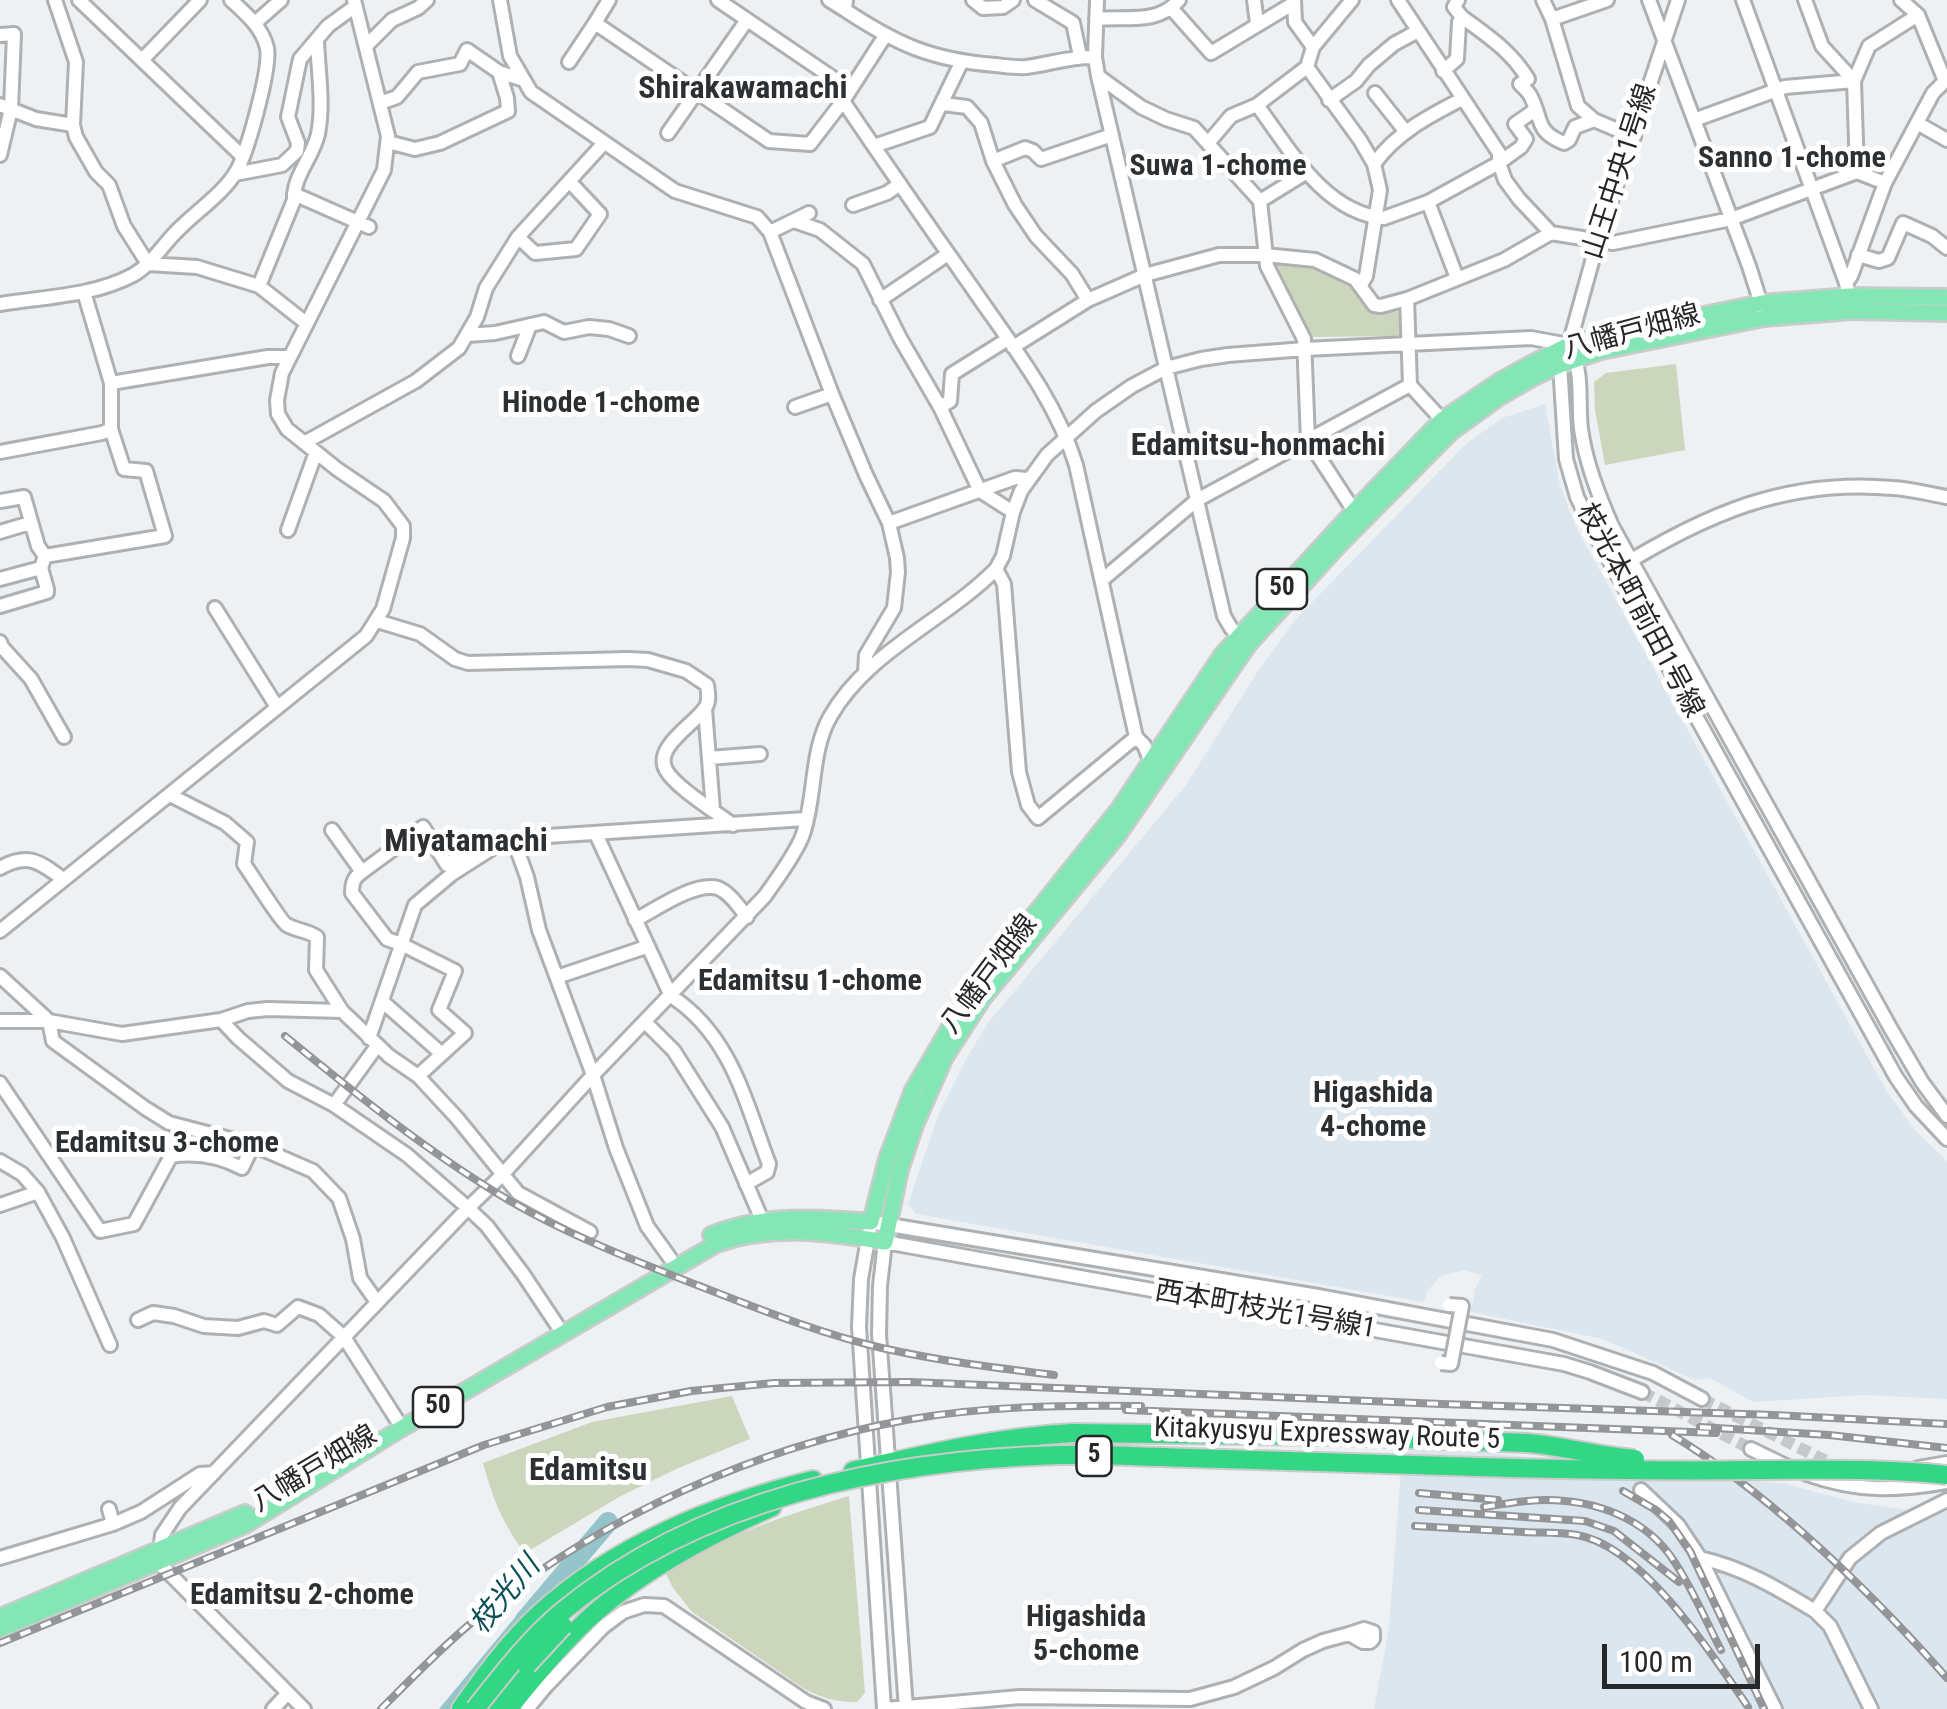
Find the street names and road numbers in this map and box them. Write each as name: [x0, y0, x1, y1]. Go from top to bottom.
street label: 山王中央1号線: [1577, 80, 1665, 264]
street label: 八幡戸畑線: [1560, 299, 1704, 367]
street label: 枝光本町前田1号線: [1568, 498, 1710, 724]
road number: 50: [1257, 569, 1307, 609]
street label: 八幡戸畑線: [934, 909, 1046, 1041]
street label: 西本町枝光1号線1: [1152, 1275, 1378, 1347]
road number: 50: [413, 1387, 463, 1427]
street label: Kitakyusyu Expressway Route 5: [1153, 1412, 1501, 1458]
street label: 八幡戸畑線: [246, 1420, 384, 1520]
road number: 5: [1076, 1436, 1112, 1476]

